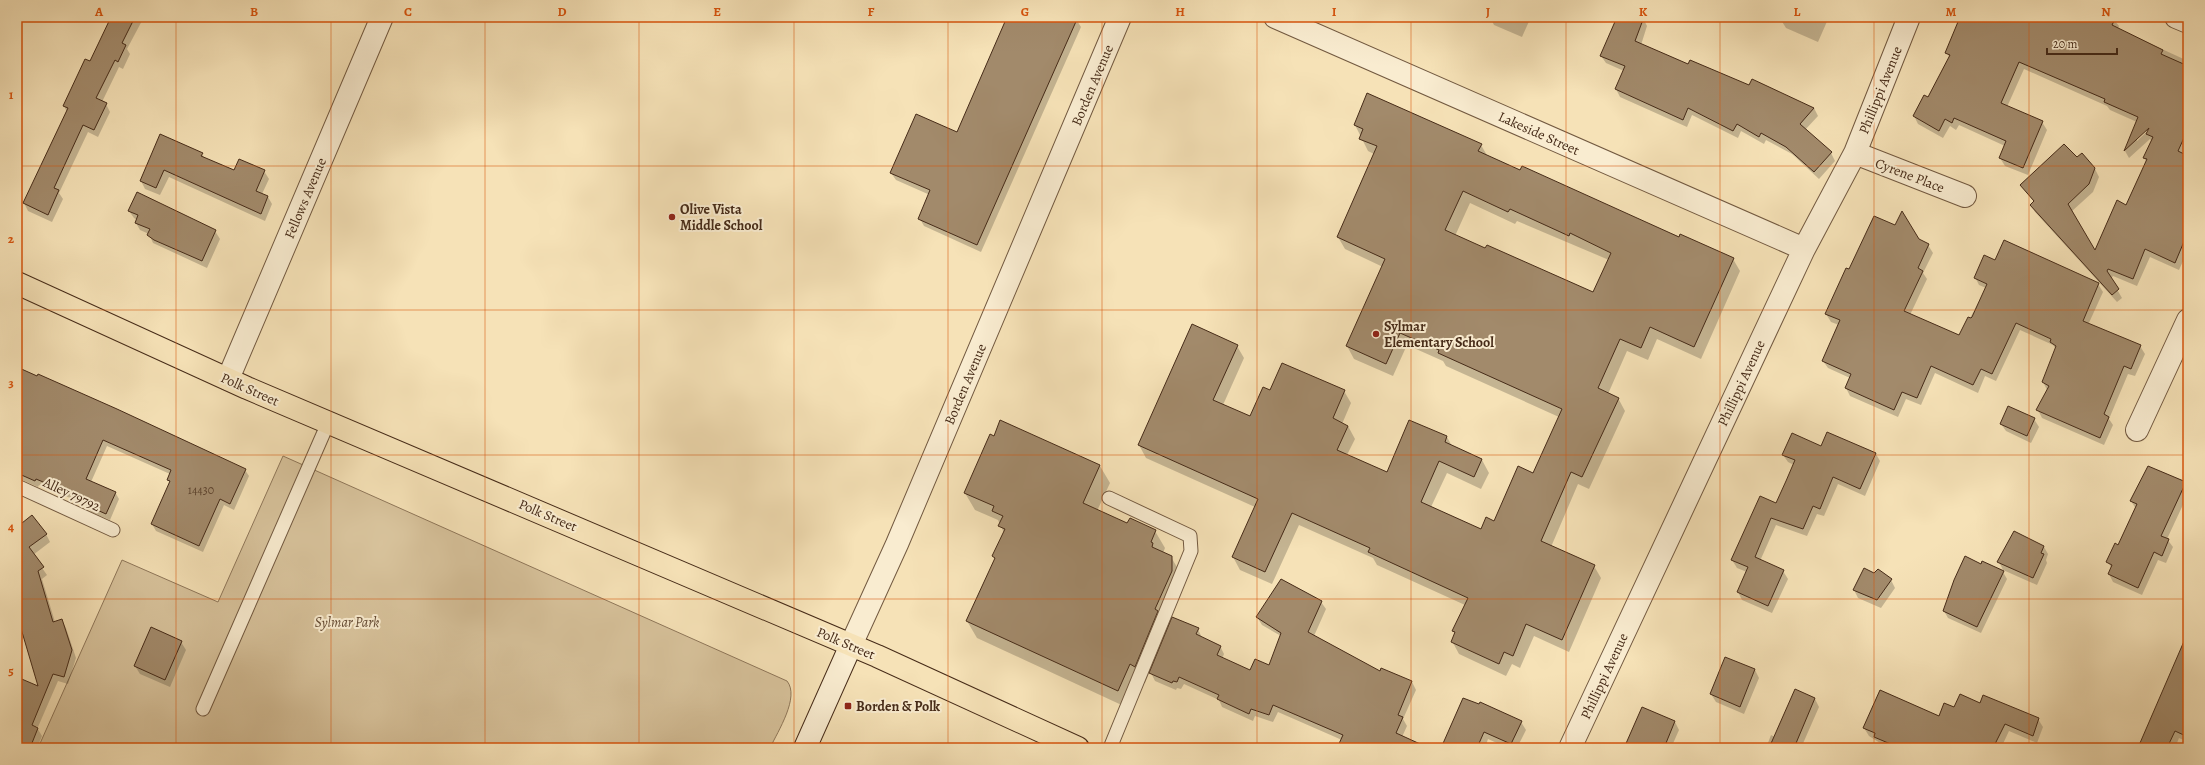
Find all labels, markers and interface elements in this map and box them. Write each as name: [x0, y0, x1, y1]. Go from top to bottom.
text: A: [94, 3, 104, 20]
text: B: [250, 3, 258, 20]
text: C: [404, 3, 412, 20]
text: D: [557, 3, 567, 20]
text: E: [713, 3, 721, 20]
text: F: [868, 3, 875, 20]
text: G: [1021, 3, 1029, 20]
text: H: [1175, 3, 1185, 20]
text: I: [1332, 3, 1337, 20]
text: J: [1486, 3, 1490, 20]
text: K: [1639, 3, 1648, 20]
text: L: [1794, 3, 1801, 20]
text: M: [1946, 3, 1957, 20]
text: N: [2101, 3, 2111, 20]
scale bar: [2047, 30, 2117, 56]
text: 20 m: [2053, 36, 2077, 52]
street label: Borden Avenue: [1067, 42, 1118, 129]
street label: Phillippi Avenue: [1854, 43, 1907, 137]
text: 1: [9, 86, 14, 103]
street label: Lakeside Street: [1495, 107, 1583, 160]
street label: Cyrene Place: [1872, 154, 1947, 197]
street label: Fellows Avenue: [280, 155, 331, 242]
place label: Olive Vista Middle School: [680, 200, 763, 235]
marker: Olive Vista Middle School: [667, 212, 677, 222]
text: 2: [8, 230, 15, 247]
place label: Sylmar Elementary School: [1384, 317, 1494, 352]
marker: Sylmar Elementary School: [1371, 329, 1381, 339]
street label: Phillippi Avenue: [1713, 337, 1770, 429]
street label: Borden Avenue: [940, 341, 991, 428]
street label: Polk Street: [218, 368, 282, 411]
text: 3: [8, 374, 14, 391]
street label: Alley 79792: [39, 472, 104, 516]
house number: 14430: [188, 482, 214, 498]
street label: Polk Street: [516, 495, 580, 536]
text: 4: [8, 518, 14, 535]
park label: Sylmar Park: [315, 613, 379, 632]
street label: Polk Street: [814, 623, 878, 664]
street label: Phillippi Avenue: [1576, 630, 1633, 722]
text: 5: [8, 662, 14, 679]
place label: Borden & Polk: [856, 697, 941, 716]
marker: Borden & Polk: [843, 701, 853, 711]

